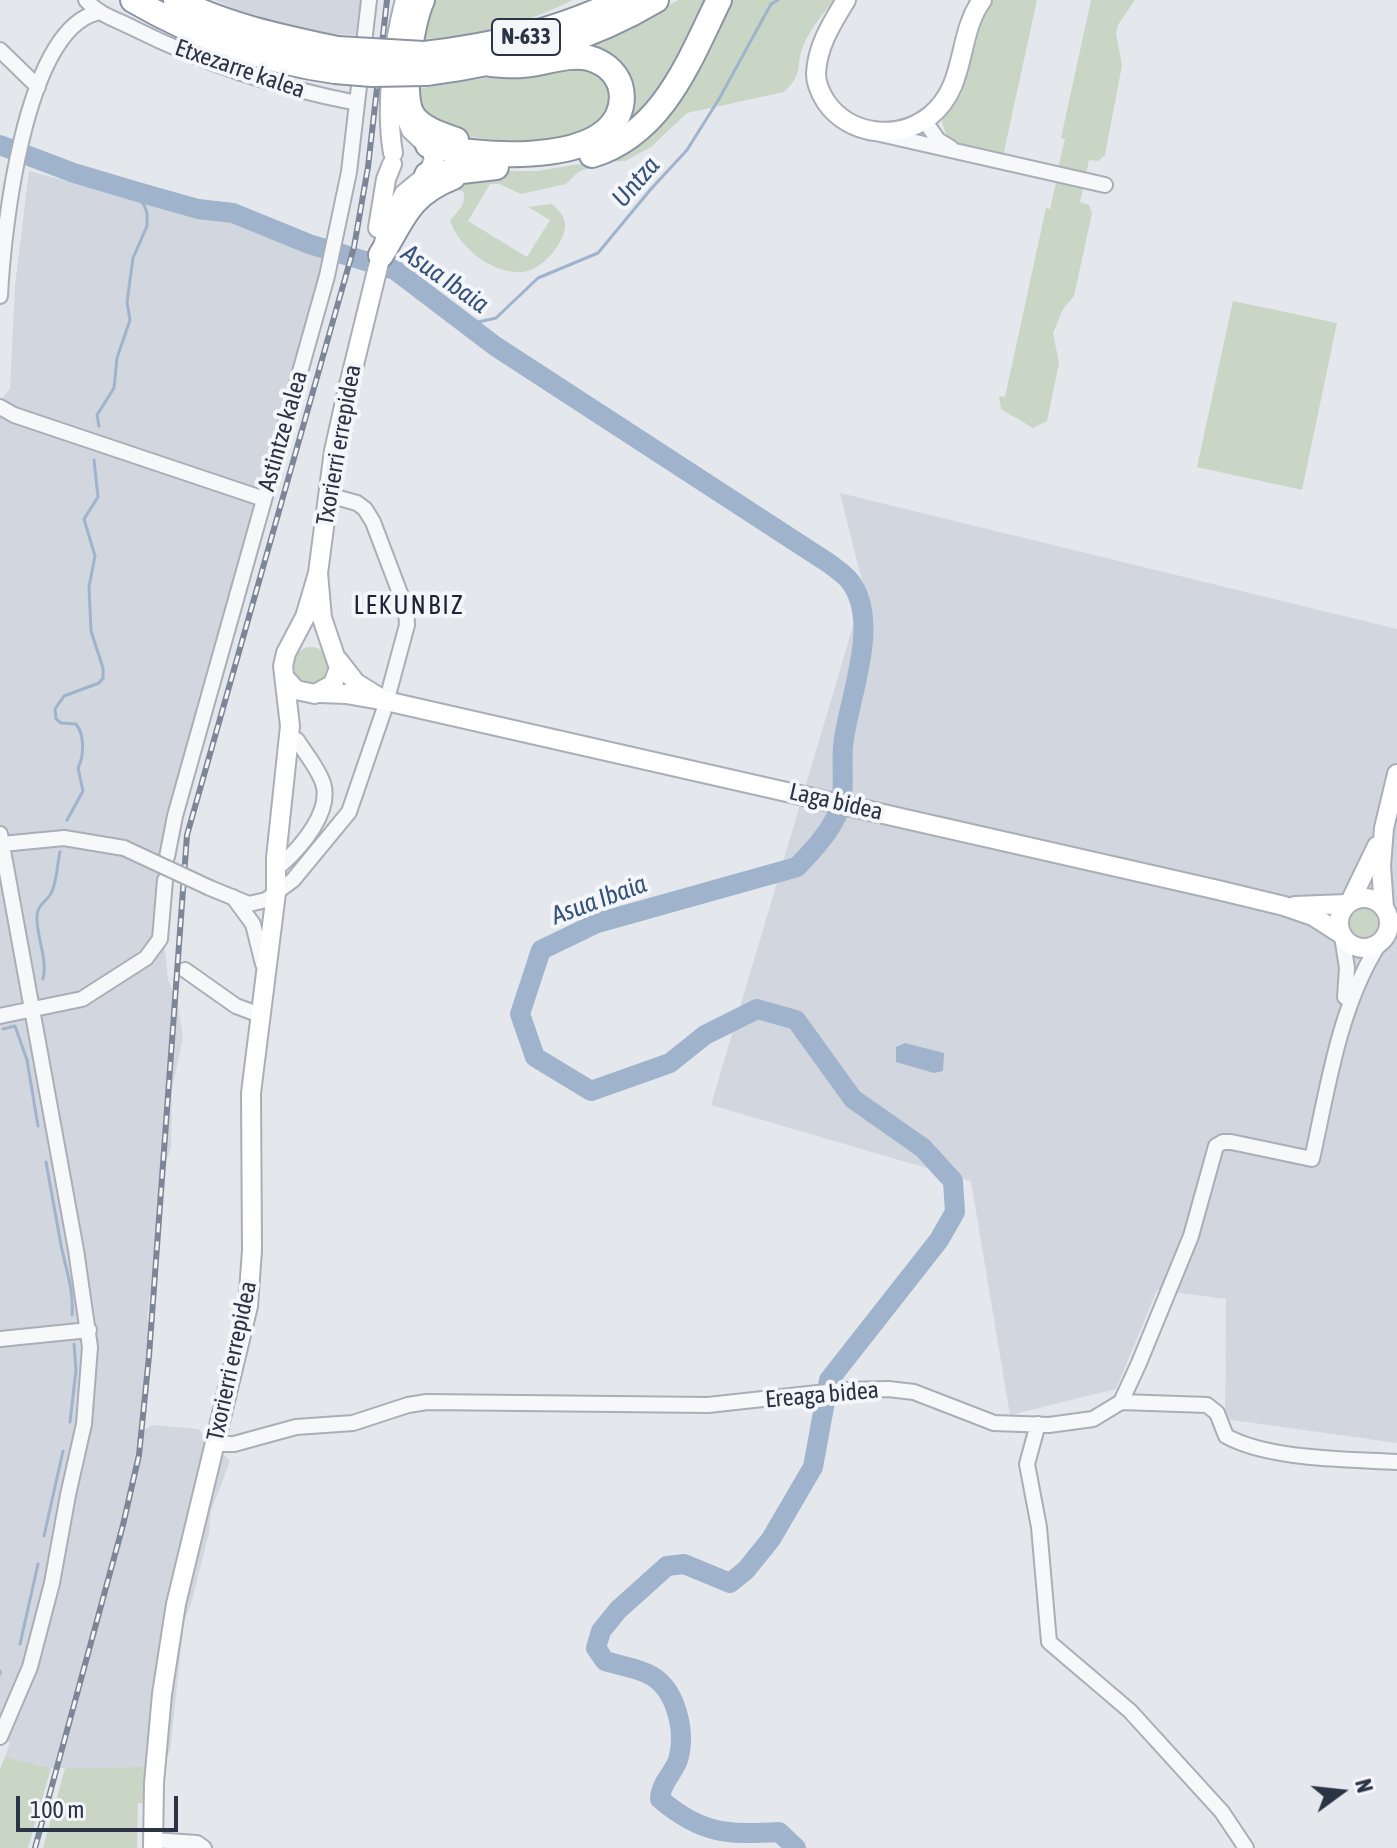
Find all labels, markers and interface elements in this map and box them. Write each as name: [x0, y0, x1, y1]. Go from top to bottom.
road number: N-633: [492, 19, 560, 55]
street label: Etxezarre kalea: [171, 33, 309, 105]
water label: Untza: [606, 150, 666, 214]
water label: Asua Ibaia: [395, 238, 495, 320]
street label: Txorierri errepidea: [311, 362, 367, 528]
street label: Astintze kalea: [252, 368, 314, 494]
district label: LEKUNBIZ: [353, 590, 465, 622]
street label: Laga bidea: [786, 777, 886, 827]
water label: Asua Ibaia: [547, 868, 651, 932]
street label: Txorierri errepidea: [201, 1278, 263, 1444]
street label: Ereaga bidea: [764, 1376, 880, 1414]
north arrow: [1301, 1752, 1381, 1832]
text: N: [1350, 1776, 1378, 1795]
scale bar: [20, 1780, 182, 1830]
text: 100 m: [30, 1796, 84, 1823]

